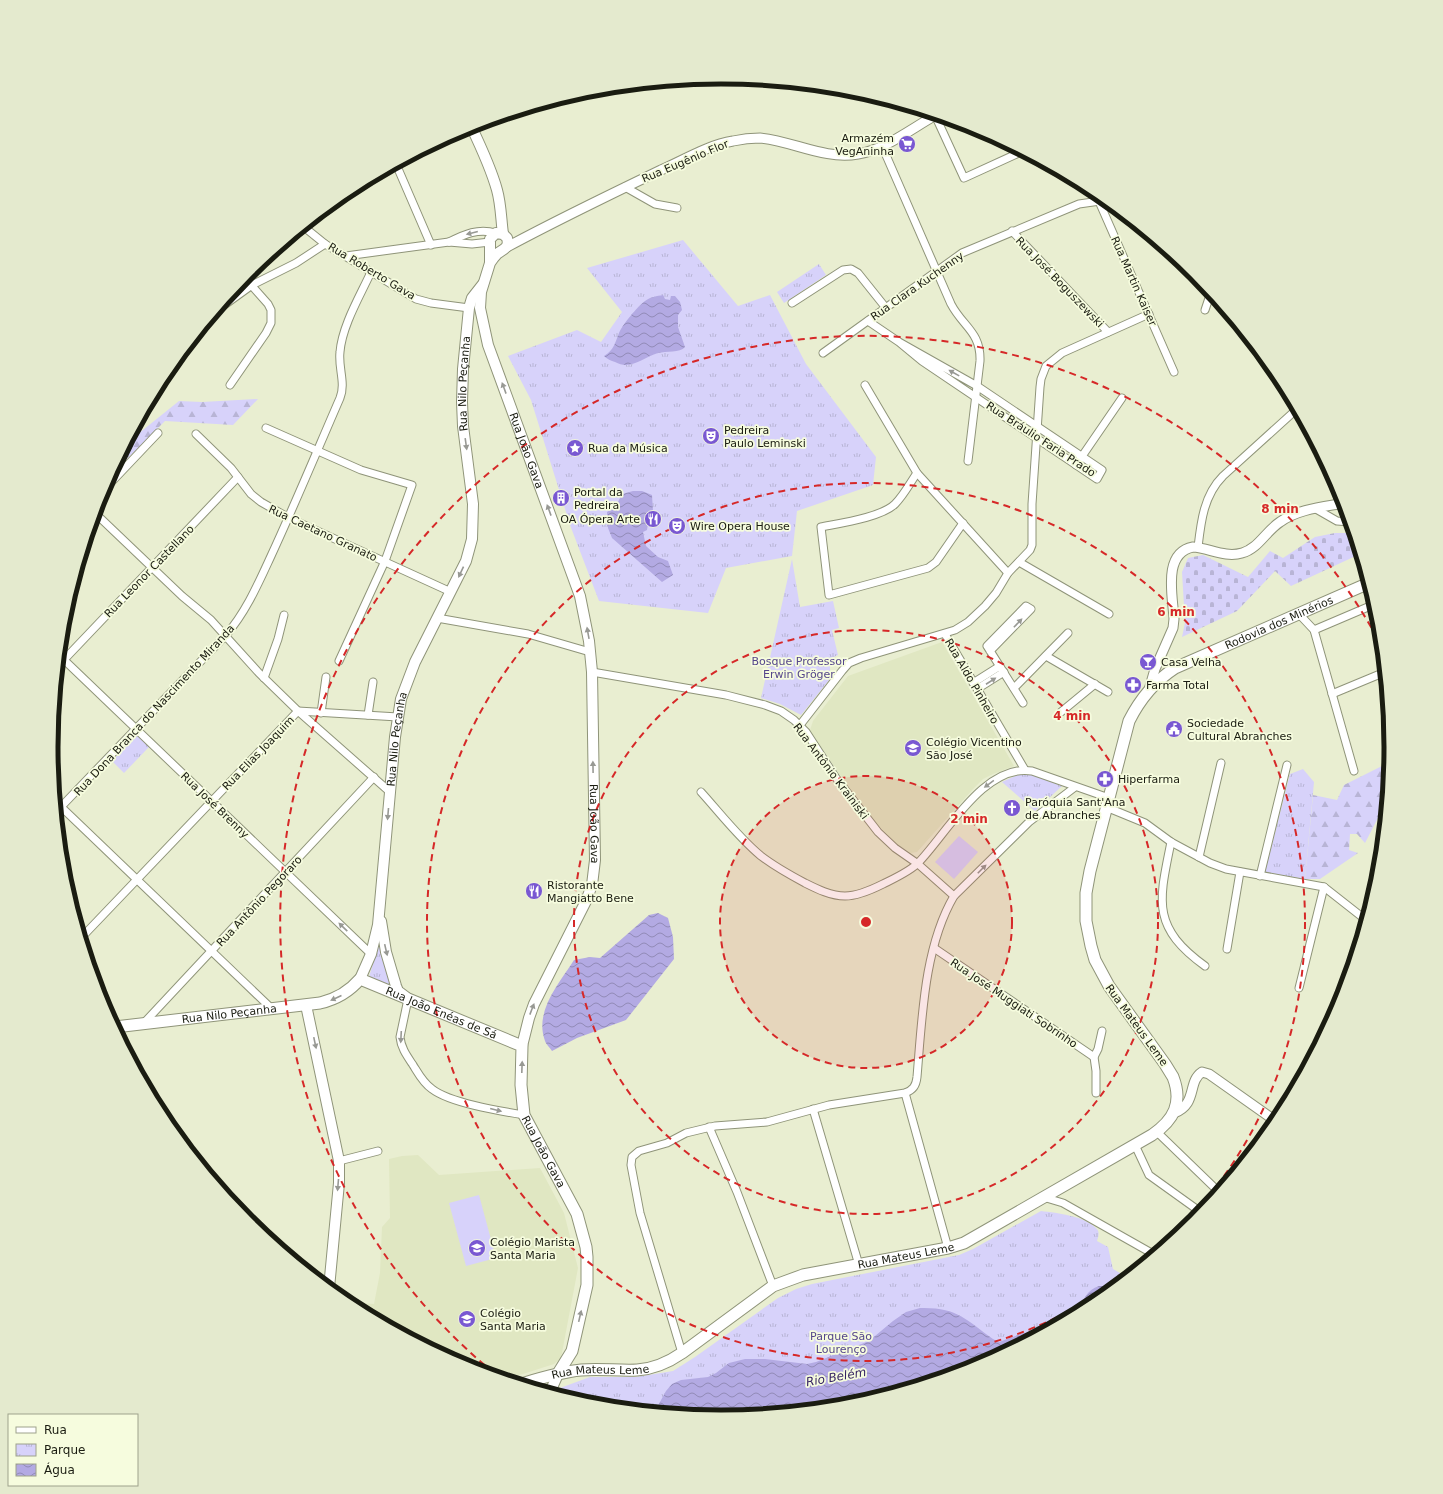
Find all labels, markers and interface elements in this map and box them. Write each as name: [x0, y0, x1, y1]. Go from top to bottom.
place label: Armazém VegAninha: [835, 132, 894, 158]
supermarket icon: Armazém VegAninha: [897, 134, 917, 154]
street label: Rua Eugênio Flor: [640, 137, 731, 186]
one-way arrow: [465, 230, 478, 236]
street label: Rua José Boguszewski: [1013, 234, 1106, 330]
street label: Rua Martin Kaiser: [1108, 234, 1159, 328]
street label: Rua Roberto Gava: [326, 240, 418, 303]
street label: Rua Clara Kuchenny: [868, 249, 967, 323]
street label: Rua Nilo Peçanha: [456, 335, 473, 432]
one-way arrow: [948, 370, 960, 377]
one-way arrow: [500, 381, 506, 393]
street label: Rua Bráulio Faria Prado: [984, 399, 1098, 480]
street label: Rua João Gava: [506, 411, 546, 490]
place label: Pedreira Paulo Leminski: [724, 424, 806, 450]
theatre icon: Pedreira Paulo Leminski: [701, 426, 721, 446]
one-way arrow: [463, 438, 469, 450]
place icon: Rua da Música: [565, 438, 585, 458]
place label: Rua da Música: [588, 442, 668, 455]
place label: Portal da Pedreira: [574, 486, 623, 512]
building icon: Portal da Pedreira: [551, 488, 571, 508]
text: 8 min: [1261, 502, 1299, 516]
street label: Rua Caetano Granato: [266, 503, 379, 564]
one-way arrow: [545, 503, 551, 515]
restaurant icon: OA Ópera Arte: [643, 509, 663, 529]
place label: OA Ópera Arte: [560, 513, 640, 526]
theatre icon: Wire Opera House: [667, 516, 687, 536]
place label: Wire Opera House: [690, 520, 790, 533]
street label: Rua Leonor Castellano: [102, 522, 197, 620]
one-way arrow: [458, 566, 464, 577]
street label: Rodovia dos Minérios: [1223, 593, 1335, 652]
text: 6 min: [1157, 605, 1195, 619]
one-way arrow: [1013, 618, 1022, 628]
street label: Rua Dona Branca do Nascimento Miranda: [71, 622, 237, 799]
one-way arrow: [585, 627, 591, 639]
street label: Rua Aldo Pinheiro: [942, 636, 1001, 726]
bar icon: Casa Velha: [1138, 652, 1158, 672]
park label: Bosque Professor Erwin Gröger: [751, 655, 847, 681]
place label: Casa Velha: [1161, 656, 1222, 669]
pharmacy icon: Farma Total: [1123, 675, 1143, 695]
one-way arrow: [985, 677, 996, 685]
place label: Farma Total: [1146, 679, 1209, 692]
street label: Rua Nilo Peçanha: [385, 690, 410, 787]
text: 4 min: [1053, 709, 1091, 723]
street label: Rua Elias Joaquim: [220, 714, 297, 793]
place label: Sociedade Cultural Abranches: [1187, 717, 1292, 743]
public building icon: Sociedade Cultural Abranches: [1164, 719, 1184, 739]
street label: Rua Antônio Krainiski: [790, 721, 871, 822]
place label: Colégio Vicentino São José: [926, 736, 1022, 762]
school or university icon: Colégio Vicentino São José: [903, 738, 923, 758]
one-way arrow: [590, 760, 596, 773]
pharmacy icon: Hiperfarma: [1095, 769, 1115, 789]
street label: Rua José Brenny: [178, 770, 252, 841]
place label: Hiperfarma: [1118, 773, 1180, 786]
one-way arrow: [983, 780, 994, 788]
street label: Rua João Gava: [587, 784, 601, 864]
place label: Paróquia Sant'Ana de Abranches: [1025, 796, 1125, 822]
church icon: Paróquia Sant'Ana de Abranches: [1002, 798, 1022, 818]
one-way arrow: [385, 808, 392, 820]
text: 2 min: [950, 812, 988, 826]
street label: Rua Antônio Pegoraro: [214, 853, 305, 949]
one-way arrow: [977, 864, 987, 873]
place label: Ristorante Mangiatto Bene: [547, 879, 634, 905]
restaurant icon: Ristorante Mangiatto Bene: [524, 881, 544, 901]
centre of rings: [859, 915, 873, 929]
one-way arrow: [338, 922, 348, 932]
one-way arrow: [383, 944, 389, 956]
street label: Rua José Muggiati Sobrinho: [948, 956, 1080, 1051]
street label: Rua Mateus Leme: [1103, 982, 1171, 1069]
street label: Rua João Enéas de Sá: [384, 984, 499, 1042]
one-way arrow: [331, 995, 342, 1001]
street label: Rua Nilo Peçanha: [181, 1002, 277, 1026]
one-way arrow: [530, 1002, 536, 1014]
one-way arrow: [398, 1031, 405, 1043]
one-way arrow: [312, 1037, 318, 1050]
one-way arrow: [519, 1060, 525, 1073]
one-way arrow: [490, 1107, 502, 1113]
street label: Rua João Gava: [519, 1114, 568, 1190]
one-way arrow: [335, 1179, 342, 1191]
place label: Colégio Marista Santa Maria: [490, 1236, 575, 1262]
school or university icon: Colégio Marista Santa Maria: [467, 1238, 487, 1258]
street label: Rua Mateus Leme: [857, 1240, 956, 1272]
place label: Colégio Santa Maria: [480, 1307, 546, 1333]
school or university icon: Colégio Santa Maria: [457, 1309, 477, 1329]
one-way arrow: [578, 1310, 584, 1322]
park label: Parque São Lourenço: [810, 1330, 872, 1356]
street label: Rua Mateus Leme: [550, 1362, 651, 1382]
water label: Rio Belém: [805, 1365, 867, 1389]
legend: [8, 1414, 138, 1486]
text: Rua: [44, 1423, 67, 1437]
text: Parque: [44, 1443, 85, 1457]
text: Água: [44, 1462, 75, 1477]

